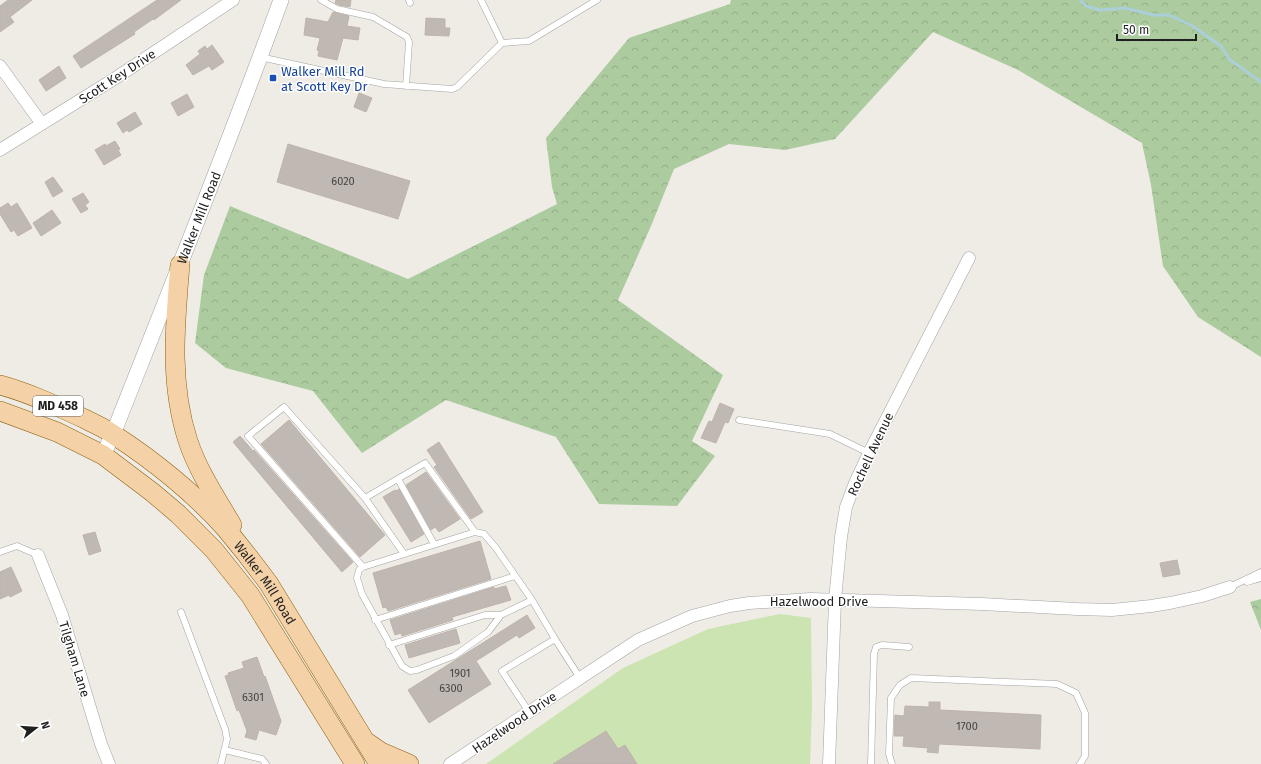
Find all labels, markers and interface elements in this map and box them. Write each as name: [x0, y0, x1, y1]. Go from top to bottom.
scale bar: [1117, 16, 1196, 42]
text: 50 m: [1123, 23, 1149, 37]
street label: Scott Key Drive: [76, 46, 158, 107]
place label: Walker Mill Rd at Scott Key Dr: [281, 64, 367, 94]
marker: Walker Mill Rd at Scott Key Dr: [268, 73, 278, 83]
street label: Walker Mill Road: [174, 169, 224, 266]
house number: 6020: [331, 175, 355, 188]
road number: MD 458: [33, 396, 83, 416]
street label: Rochell Avenue: [845, 410, 896, 498]
street label: Walker Mill Road: [231, 538, 299, 627]
street label: Hazelwood Drive: [770, 594, 868, 609]
street label: Tilgham Lane: [56, 619, 93, 699]
house number: 1901: [449, 667, 471, 680]
house number: 6300: [439, 682, 463, 695]
street label: Hazelwood Drive: [469, 689, 559, 756]
house number: 6301: [242, 691, 264, 704]
north arrow: [16, 708, 56, 748]
text: N: [38, 720, 52, 731]
house number: 1700: [956, 720, 978, 733]

